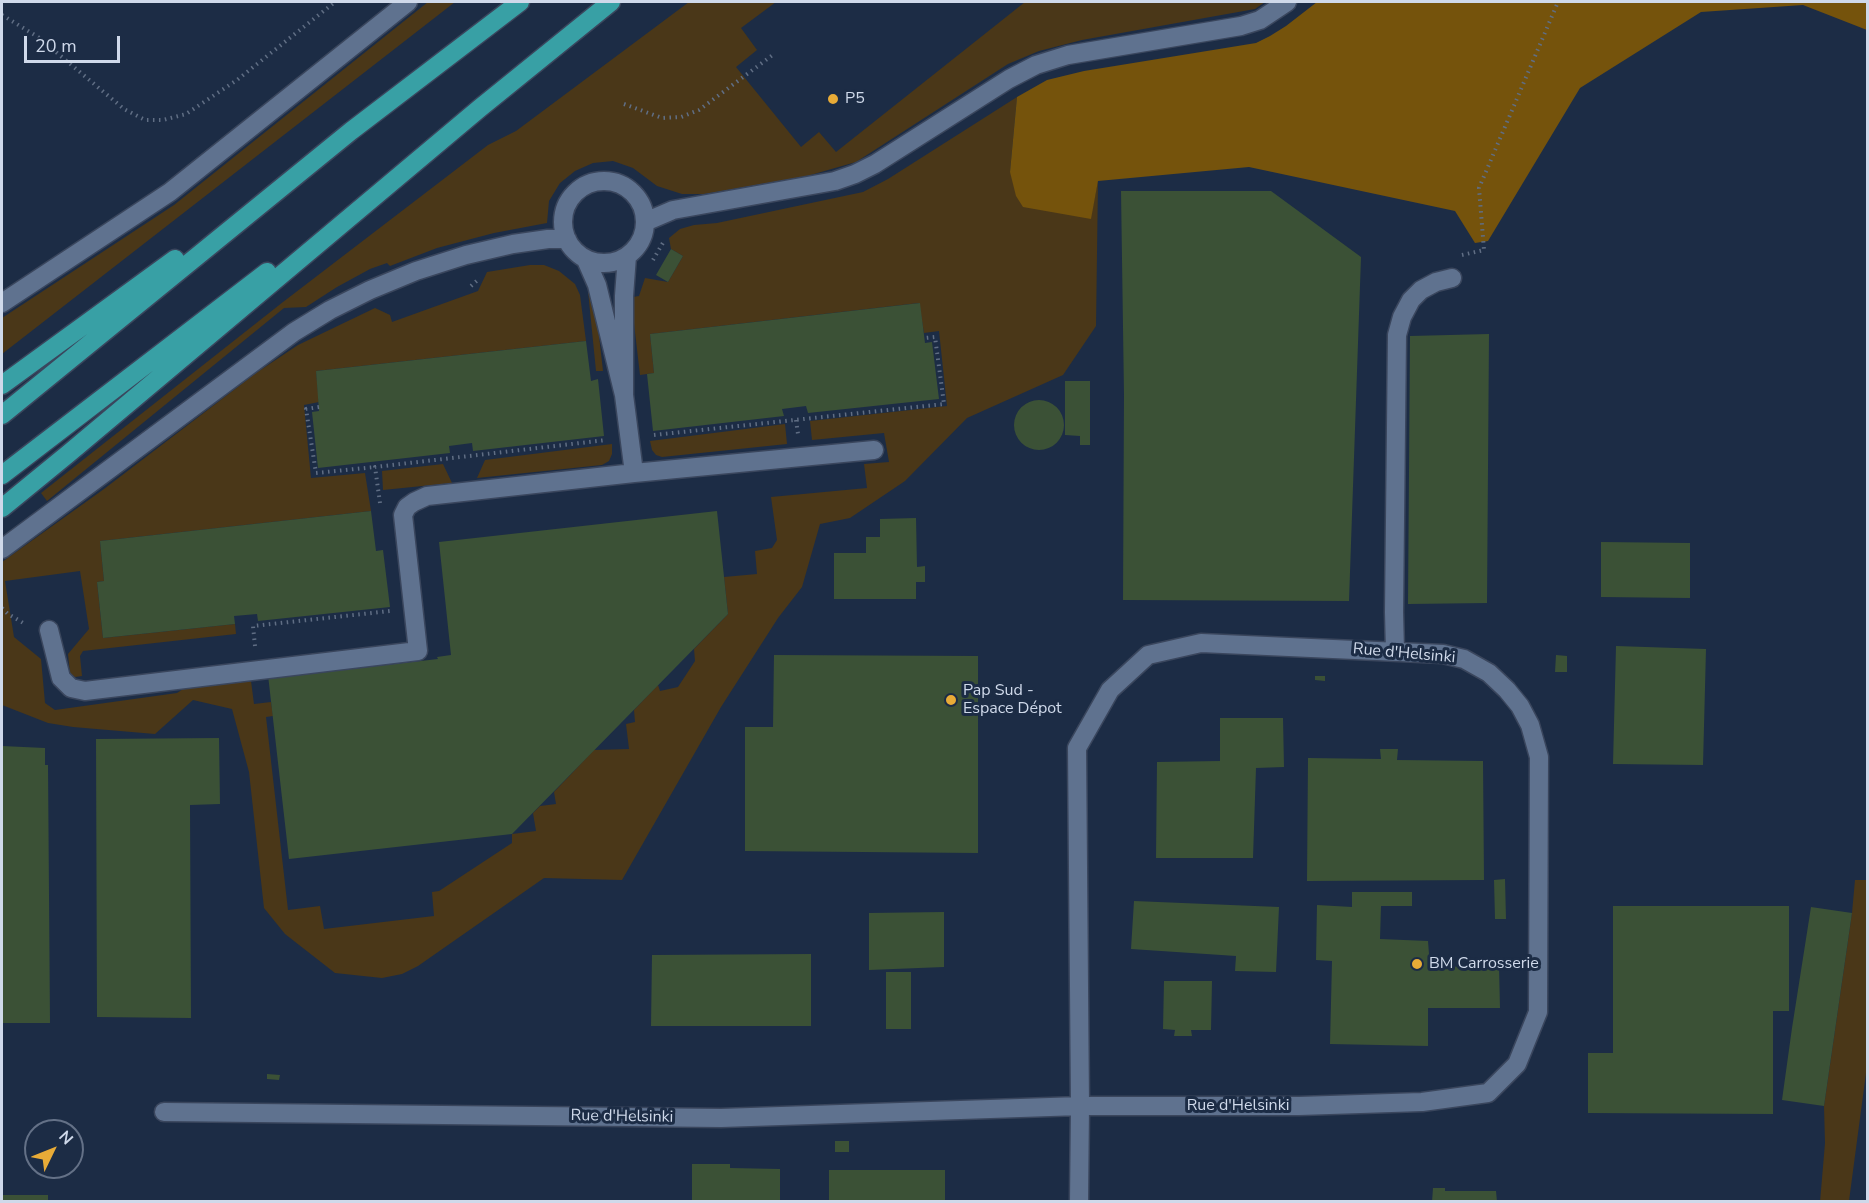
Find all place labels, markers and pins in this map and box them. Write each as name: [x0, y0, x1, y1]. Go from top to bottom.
place label: P5: [845, 89, 865, 109]
marker: P5: [826, 92, 840, 106]
place label: Pap Sud - Espace Dépot: [963, 681, 1062, 719]
marker: Pap Sud - Espace Dépot: [944, 693, 958, 707]
place label: BM Carrosserie: [1429, 954, 1539, 974]
marker: BM Carrosserie: [1410, 957, 1424, 971]

